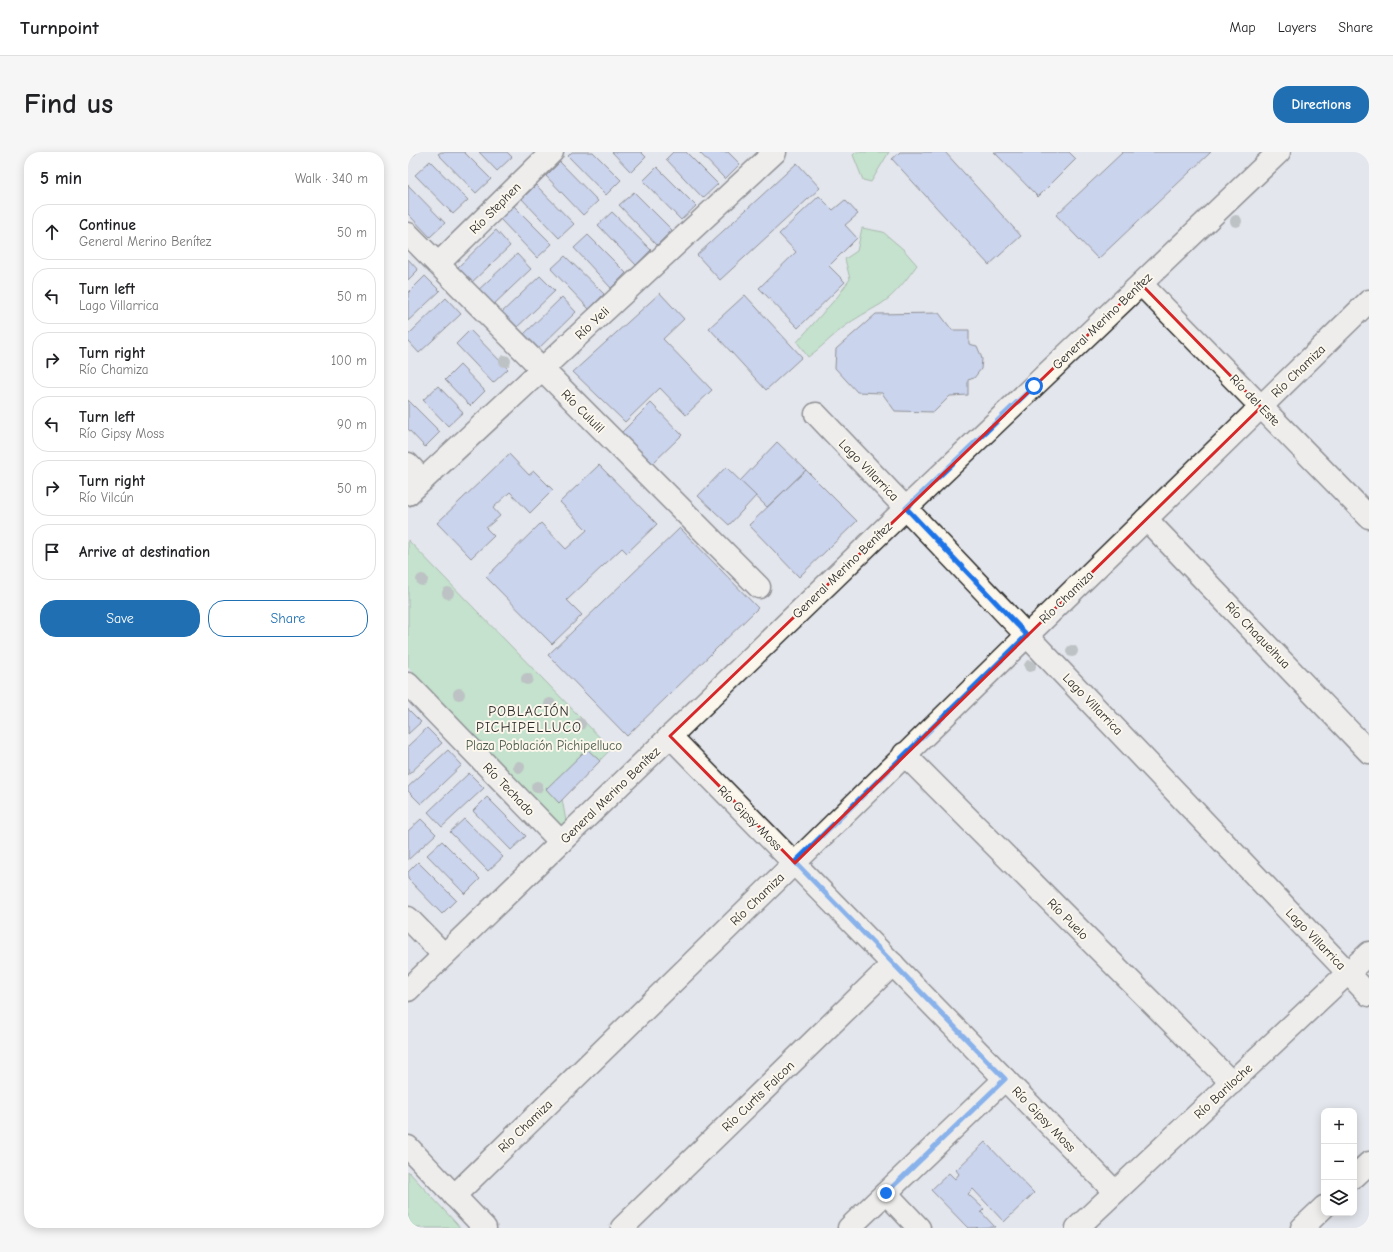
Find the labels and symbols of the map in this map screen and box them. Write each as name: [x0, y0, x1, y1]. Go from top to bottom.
street label: Río Stephen: [466, 179, 524, 237]
street label: General Merino Benítez: [1049, 269, 1155, 372]
street label: Río Yeli: [572, 303, 612, 343]
street label: Río Chamiza: [1268, 342, 1328, 400]
street label: Río del Este: [1227, 371, 1284, 429]
route start: [1025, 377, 1043, 395]
street label: Río Cululil: [558, 386, 608, 436]
street label: Lago Villarrica: [836, 436, 902, 504]
street label: General Merino Benítez: [789, 518, 895, 621]
street label: Río Chamiza: [1036, 568, 1096, 626]
street label: Río Chaqueihua: [1222, 599, 1294, 671]
street label: Lago Villarrica: [1060, 670, 1126, 738]
district label: POBLACIÓN PICHIPELLUCO: [476, 703, 582, 736]
park label: Plaza Población Pichipelluco: [466, 738, 622, 753]
street label: General Merino Benítez: [557, 743, 663, 846]
street label: Río Techado: [480, 759, 538, 819]
street label: Río Gipsy Moss: [715, 783, 785, 853]
street label: Río Chamiza: [727, 870, 787, 928]
street label: Río Puelo: [1044, 895, 1092, 943]
street label: Lago Villarrica: [1283, 905, 1349, 973]
street label: Río Curtis Falcon: [719, 1058, 797, 1134]
street label: Río Bariloche: [1191, 1060, 1256, 1122]
street label: Río Gipsy Moss: [1009, 1083, 1079, 1155]
street label: Río Chamiza: [495, 1097, 555, 1155]
route end: [877, 1184, 895, 1202]

